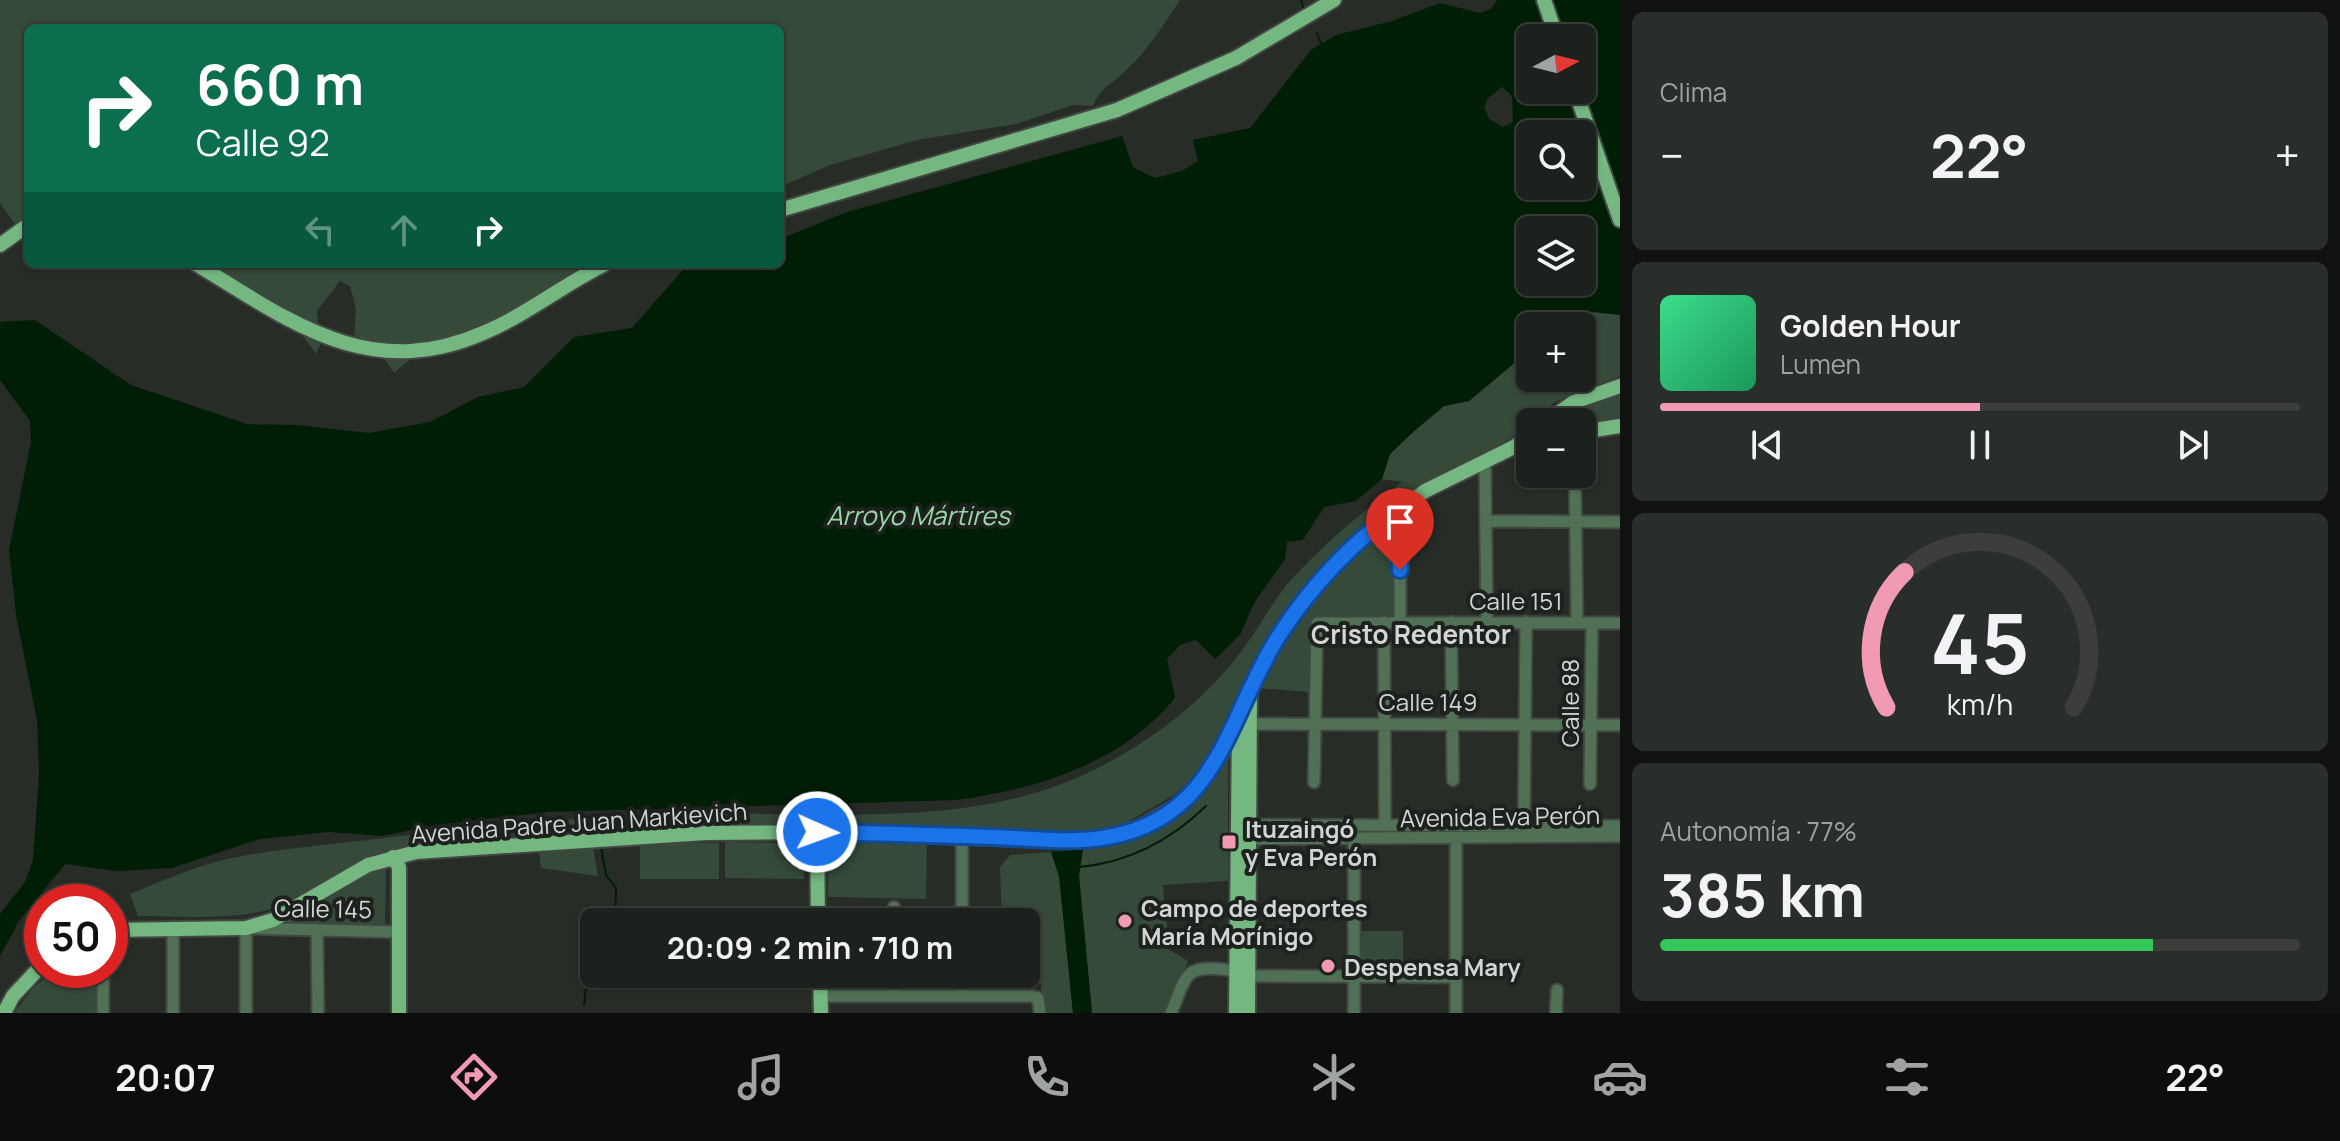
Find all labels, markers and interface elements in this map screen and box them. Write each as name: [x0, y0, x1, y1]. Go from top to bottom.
north arrow: [1516, 24, 1596, 104]
map controls: [1516, 24, 1596, 488]
text: 660 m: [196, 45, 364, 122]
icon: right: [64, 56, 168, 160]
text: Clima: [1660, 74, 1727, 110]
text: 22°: [1930, 114, 2028, 196]
text: Calle 92: [196, 118, 330, 167]
button: search: [1516, 120, 1596, 200]
text: −: [1660, 125, 1684, 185]
text: +: [2275, 125, 2300, 185]
icon: left: [298, 208, 342, 252]
icon: ahead: [382, 208, 426, 252]
icon: right: [466, 208, 510, 252]
button: layers: [1516, 216, 1596, 296]
text: Golden Hour: [1780, 305, 1961, 346]
button: +: [1516, 312, 1596, 392]
text: Lumen: [1780, 346, 1861, 382]
button: −: [1516, 408, 1596, 488]
icon: previous: [1745, 423, 1789, 467]
icon: pause: [1958, 423, 2002, 467]
icon: next: [2171, 423, 2215, 467]
pin: [1366, 488, 1434, 570]
water label: Arroyo Mártires: [826, 497, 1012, 533]
icon: arrive: [1378, 500, 1422, 544]
street label: Calle 151: [1469, 584, 1563, 617]
text: 45: [1930, 584, 2030, 698]
district label: Cristo Redentor: [1311, 616, 1511, 652]
street label: Calle 88: [1553, 659, 1586, 747]
street label: Calle 149: [1379, 685, 1477, 718]
text: km/h: [1947, 685, 2013, 724]
position arrow: [775, 790, 859, 874]
street label: Avenida Padre Juan Markievich: [410, 794, 748, 850]
street label: Avenida Eva Perón: [1400, 798, 1600, 834]
place label: Ituzaingó y Eva Perón: [1245, 812, 1377, 873]
text: Autonomía · 77%: [1660, 813, 1857, 849]
marker: Ituzaingó y Eva Perón: [1220, 833, 1238, 851]
text: 385 km: [1660, 853, 1865, 935]
speed limit sign: 50: [24, 884, 128, 988]
street label: Calle 145: [274, 891, 372, 925]
place label: Campo de deportes María Morínigo: [1141, 891, 1368, 952]
marker: Campo de deportes María Morínigo: [1116, 912, 1134, 930]
text: 20:09 · 2 min · 710 m: [667, 927, 953, 968]
place label: Despensa Mary: [1344, 950, 1521, 983]
marker: Despensa Mary: [1319, 957, 1337, 975]
icon: directions: [446, 1049, 502, 1105]
icon: music: [733, 1049, 789, 1105]
icon: phone: [1019, 1049, 1075, 1105]
icon: climate: [1306, 1049, 1362, 1105]
icon: car: [1592, 1049, 1648, 1105]
icon: filters: [1879, 1049, 1935, 1105]
text: 20:07: [115, 1053, 216, 1102]
text: 22°: [2166, 1053, 2225, 1102]

